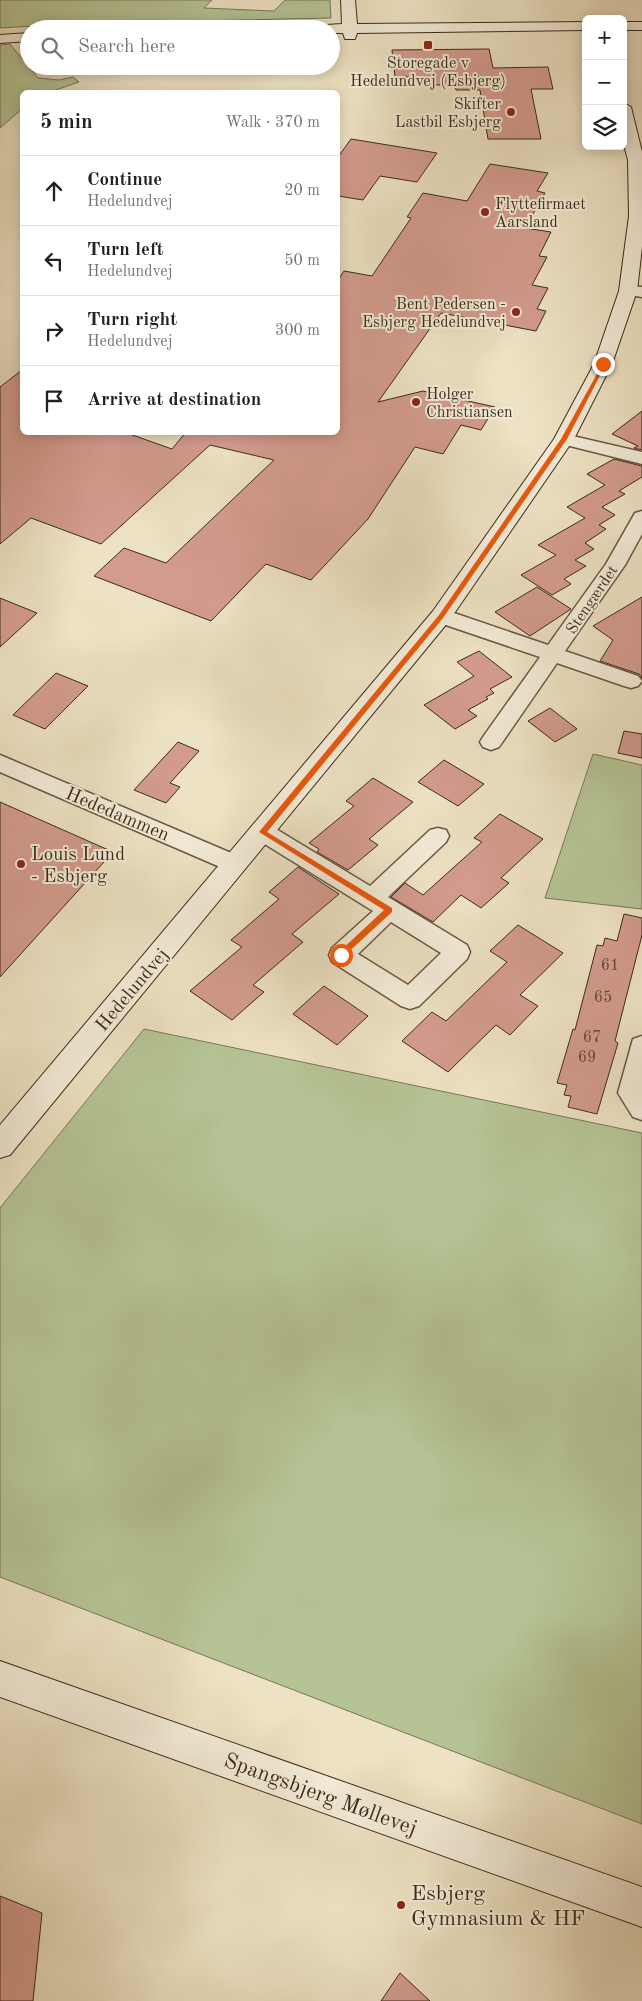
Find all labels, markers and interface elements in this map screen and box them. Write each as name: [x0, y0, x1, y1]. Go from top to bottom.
map controls: [582, 15, 627, 150]
button: +: [582, 15, 627, 60]
search box: [20, 20, 340, 75]
icon: search: [38, 34, 66, 62]
text: Search here: [78, 38, 175, 57]
marker: Storegade v Hedelundvej (Esbjerg): [422, 39, 434, 51]
place label: Storegade v Hedelundvej (Esbjerg): [350, 56, 506, 90]
button: −: [582, 60, 627, 105]
place label: Skifter Lastbil Esbjerg: [395, 97, 501, 131]
button: layers: [582, 105, 627, 150]
marker: Skifter Lastbil Esbjerg: [505, 106, 517, 118]
text: 5 min: [40, 112, 93, 133]
text: Walk · 370 m: [225, 115, 320, 131]
text: Continue: [87, 171, 162, 190]
icon: ahead: [40, 177, 68, 205]
text: 20 m: [284, 183, 320, 199]
text: Hedelundvej: [87, 194, 173, 210]
place label: Flyttefirmaet Aarsland: [495, 197, 586, 231]
marker: Flyttefirmaet Aarsland: [479, 206, 491, 218]
text: Turn left: [87, 241, 164, 260]
icon: left: [40, 247, 68, 275]
text: 50 m: [284, 253, 320, 269]
text: Hedelundvej: [87, 264, 173, 280]
place label: Bent Pedersen - Esbjerg Hedelundvej: [362, 297, 506, 331]
marker: Bent Pedersen - Esbjerg Hedelundvej: [510, 306, 522, 318]
text: Turn right: [87, 311, 177, 330]
icon: right: [40, 317, 68, 345]
text: 300 m: [275, 323, 320, 339]
text: Hedelundvej: [87, 334, 173, 350]
route end: [592, 353, 615, 376]
icon: arrive: [40, 387, 68, 415]
place label: Holger Christiansen: [426, 387, 513, 421]
text: Arrive at destination: [87, 391, 261, 410]
marker: Holger Christiansen: [410, 396, 422, 408]
street label: Stengærdet: [564, 562, 622, 637]
street label: Hededammen: [62, 785, 172, 846]
place label: Louis Lund - Esbjerg: [31, 846, 125, 887]
marker: Louis Lund - Esbjerg: [15, 858, 27, 870]
route start: [330, 944, 353, 967]
street label: Hedelundvej: [93, 946, 173, 1036]
house number: 61: [601, 958, 619, 974]
house number: 65: [594, 990, 612, 1006]
house number: 67: [583, 1030, 601, 1046]
house number: 69: [578, 1050, 596, 1066]
street label: Spangsbjerg Møllevej: [221, 1750, 420, 1840]
place label: Esbjerg Gymnasium & HF: [411, 1883, 585, 1930]
marker: Esbjerg Gymnasium & HF: [395, 1899, 407, 1911]

